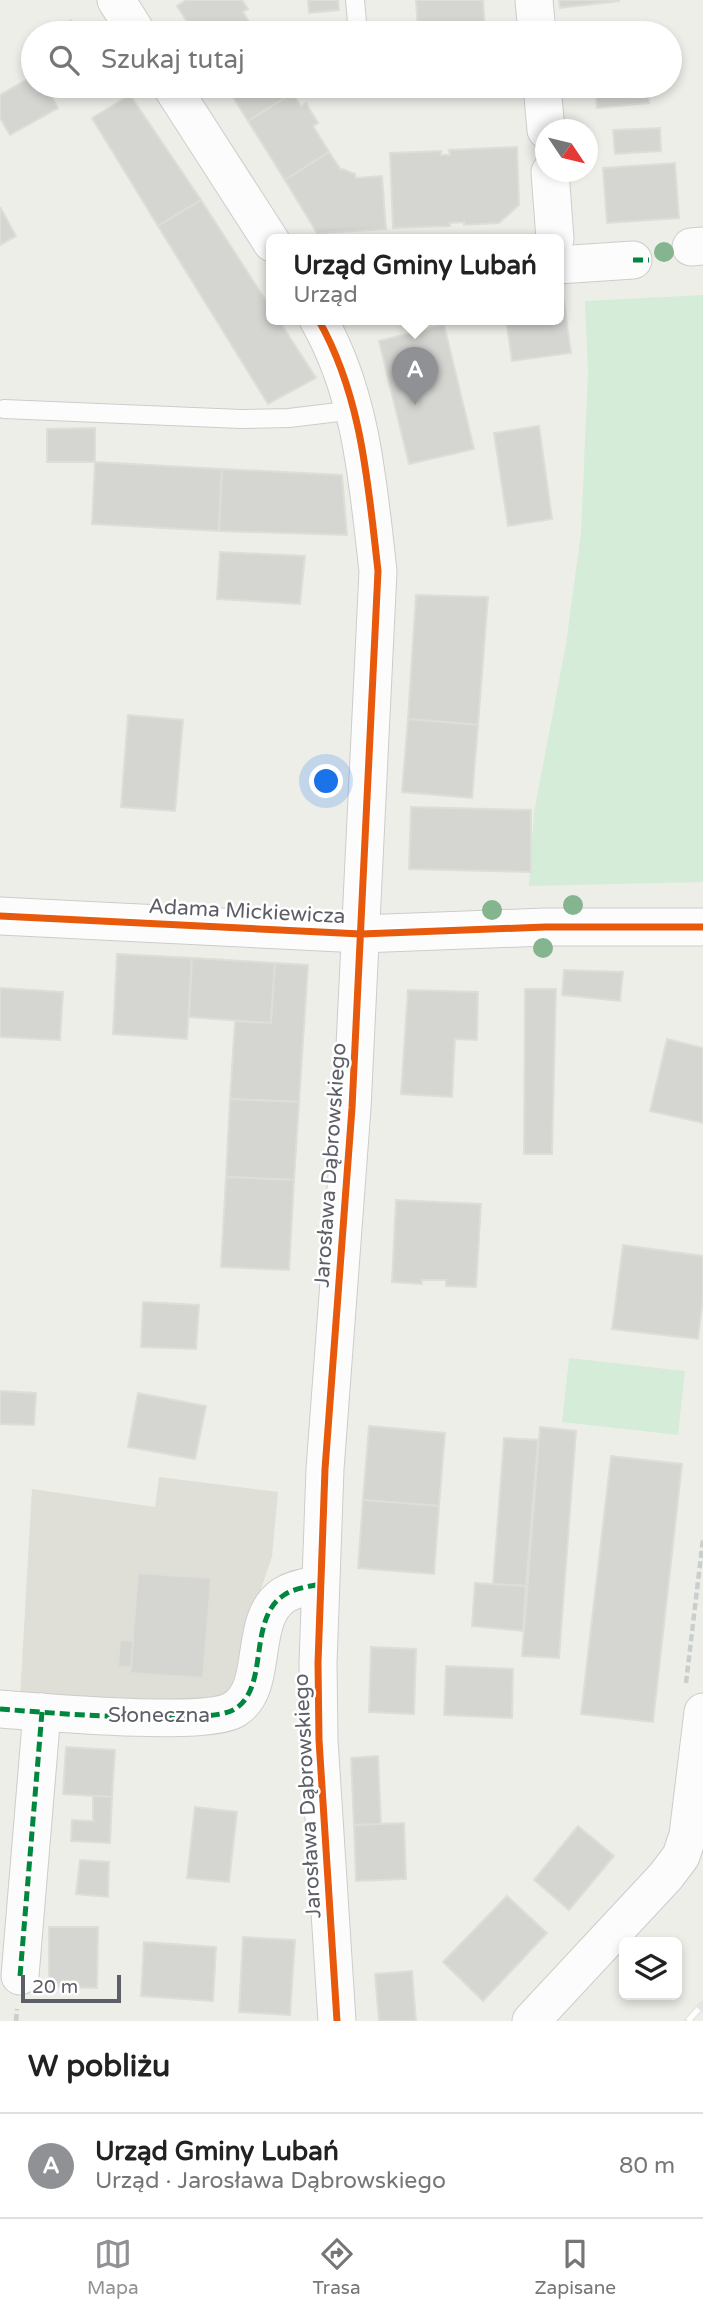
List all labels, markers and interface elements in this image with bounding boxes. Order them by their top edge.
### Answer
search box [21,21,682,98]
icon: search [45,41,83,79]
text: Szukaj tutaj [101,44,245,75]
north arrow [535,119,598,182]
popup [266,234,564,325]
text: Urząd Gminy Lubań [293,250,537,281]
text: Urząd [293,281,358,309]
pin: A [392,347,438,405]
your location [309,764,343,798]
street label: Adama Mickiewicza [148,894,346,929]
street label: Jarosława Dąbrowskiego [309,1042,352,1288]
street label: Jarosława Dąbrowskiego [289,1673,326,1919]
street label: Słoneczna [108,1703,210,1728]
map controls [619,1937,682,2000]
button: layers [619,1937,682,2000]
scale bar [21,1972,121,2004]
text: 20 m [32,1976,78,1998]
text: W pobliżu [28,2048,170,2085]
text: Urząd Gminy Lubań [95,2136,339,2167]
text: A [42,2152,60,2180]
text: 80 m [619,2152,675,2180]
text: Urząd · Jarosława Dąbrowskiego [95,2167,446,2195]
tab: Mapa [87,2235,139,2299]
tab: Trasa [312,2235,361,2299]
tab: Zapisane [534,2235,616,2299]

